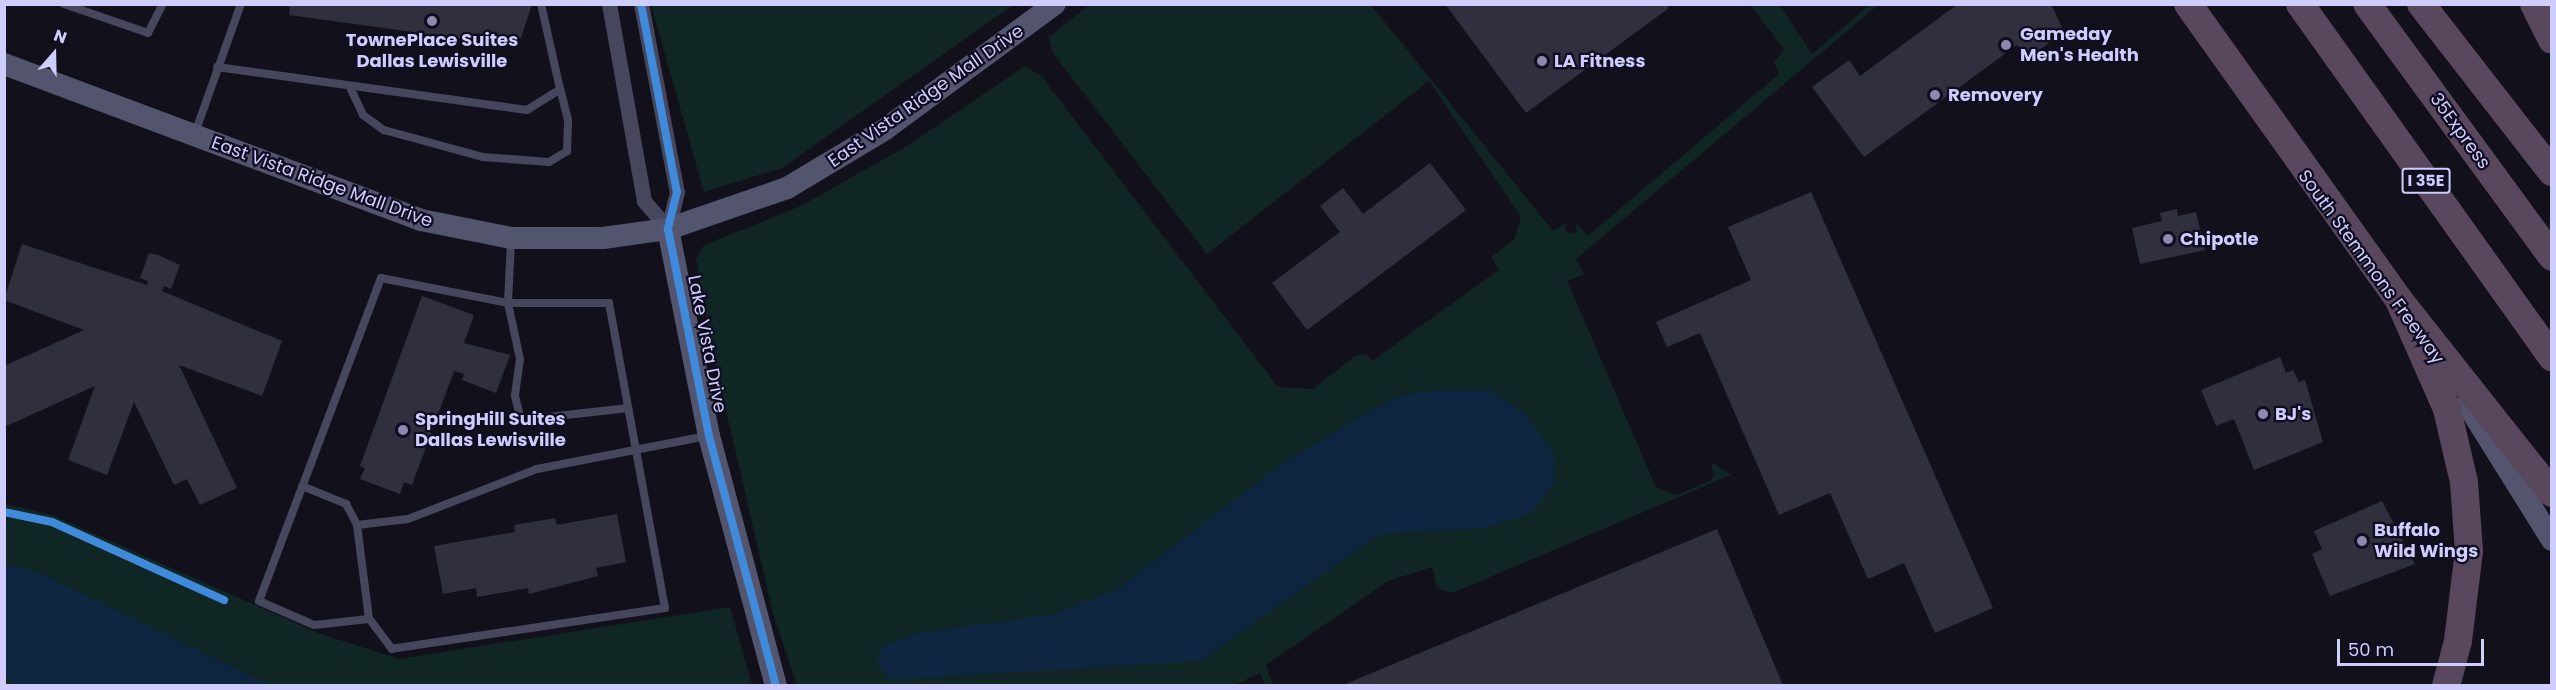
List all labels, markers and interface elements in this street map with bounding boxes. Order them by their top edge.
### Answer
marker: TownePlace Suites Dallas Lewisville [425,14,439,28]
street label: East Vista Ridge Mall Drive [824,20,1028,172]
north arrow [24,24,84,84]
text: N [51,24,70,49]
place label: Gameday Men's Health [2020,24,2139,66]
place label: TownePlace Suites Dallas Lewisville [346,30,518,72]
marker: Gameday Men's Health [1997,36,2015,54]
place label: LA Fitness [1554,50,1645,72]
marker: LA Fitness [1535,54,1549,68]
place label: Removery [1948,84,2043,106]
marker: Removery [1926,86,1944,104]
street label: 35Express [2425,89,2495,173]
street label: East Vista Ridge Mall Drive [208,132,436,232]
street label: South Stemmons Freeway [2293,166,2449,368]
road number: I 35E [2400,168,2452,194]
place label: Chipotle [2180,228,2259,250]
marker: Chipotle [2161,232,2175,246]
street label: Lake Vista Drive [683,273,731,415]
place label: BJ's [2275,403,2311,425]
marker: BJ's [2256,407,2270,421]
place label: SpringHill Suites Dallas Lewisville [415,409,566,452]
marker: SpringHill Suites Dallas Lewisville [396,423,410,437]
place label: Buffalo Wild Wings [2374,520,2478,562]
marker: Buffalo Wild Wings [2355,534,2369,548]
scale bar [2340,627,2487,665]
text: 50 m [2348,637,2394,662]

